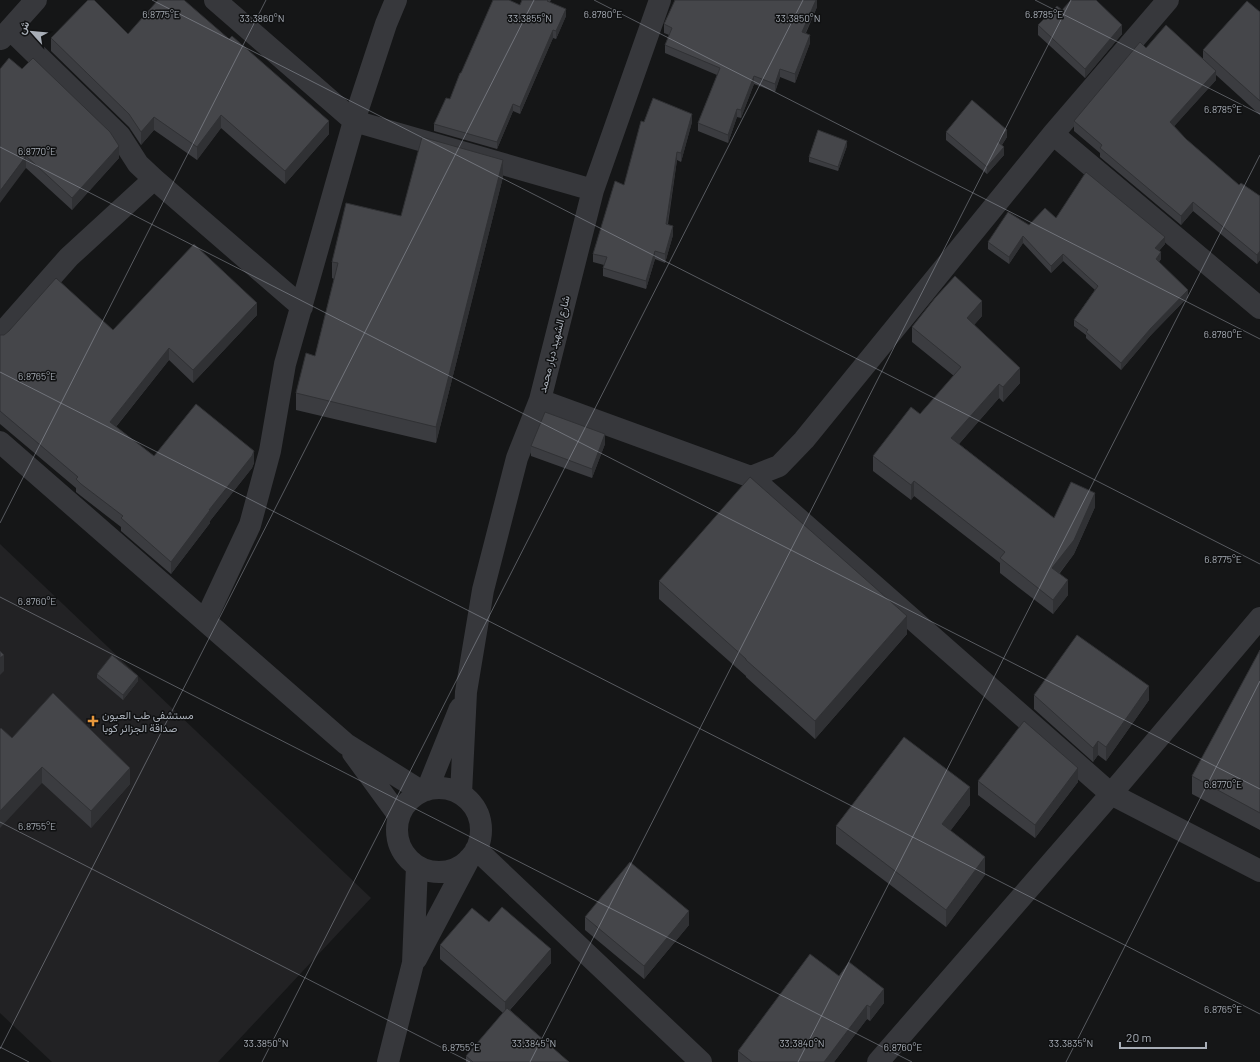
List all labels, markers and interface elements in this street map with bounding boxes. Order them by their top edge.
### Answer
text: 6.8775°E [142,8,180,20]
text: 6.8780°E [584,8,622,20]
text: 6.8785°E [1025,8,1063,20]
north arrow [12,12,52,52]
text: 33.3860°N [240,12,284,24]
text: 33.3855°N [508,12,552,24]
text: 33.3850°N [776,12,820,24]
text: ش [14,18,32,37]
text: 6.8785°E [1204,103,1242,115]
text: 6.8770°E [18,145,56,157]
street label: شارع الشهيد دبار محمد [535,294,574,394]
text: 6.8780°E [1204,328,1242,340]
text: 6.8765°E [18,370,56,382]
text: 6.8775°E [1204,553,1242,565]
text: 6.8760°E [18,595,56,607]
place label: مستشفى طب العيون صداقة الجزائر كوبا [102,708,194,735]
marker: مستشفى طب العيون صداقة الجزائر كوبا [87,715,99,727]
text: 6.8770°E [1204,778,1242,790]
text: 6.8755°E [18,820,56,832]
text: 6.8765°E [1204,1003,1242,1015]
scale bar [1120,1024,1206,1050]
text: 20 m [1126,1030,1152,1044]
text: 33.3850°N [244,1037,288,1049]
text: 33.3845°N [512,1037,556,1049]
text: 33.3840°N [779,1037,825,1049]
text: 33.3835°N [1049,1037,1093,1049]
text: 6.8755°E [442,1041,480,1053]
text: 6.8760°E [884,1041,922,1053]

